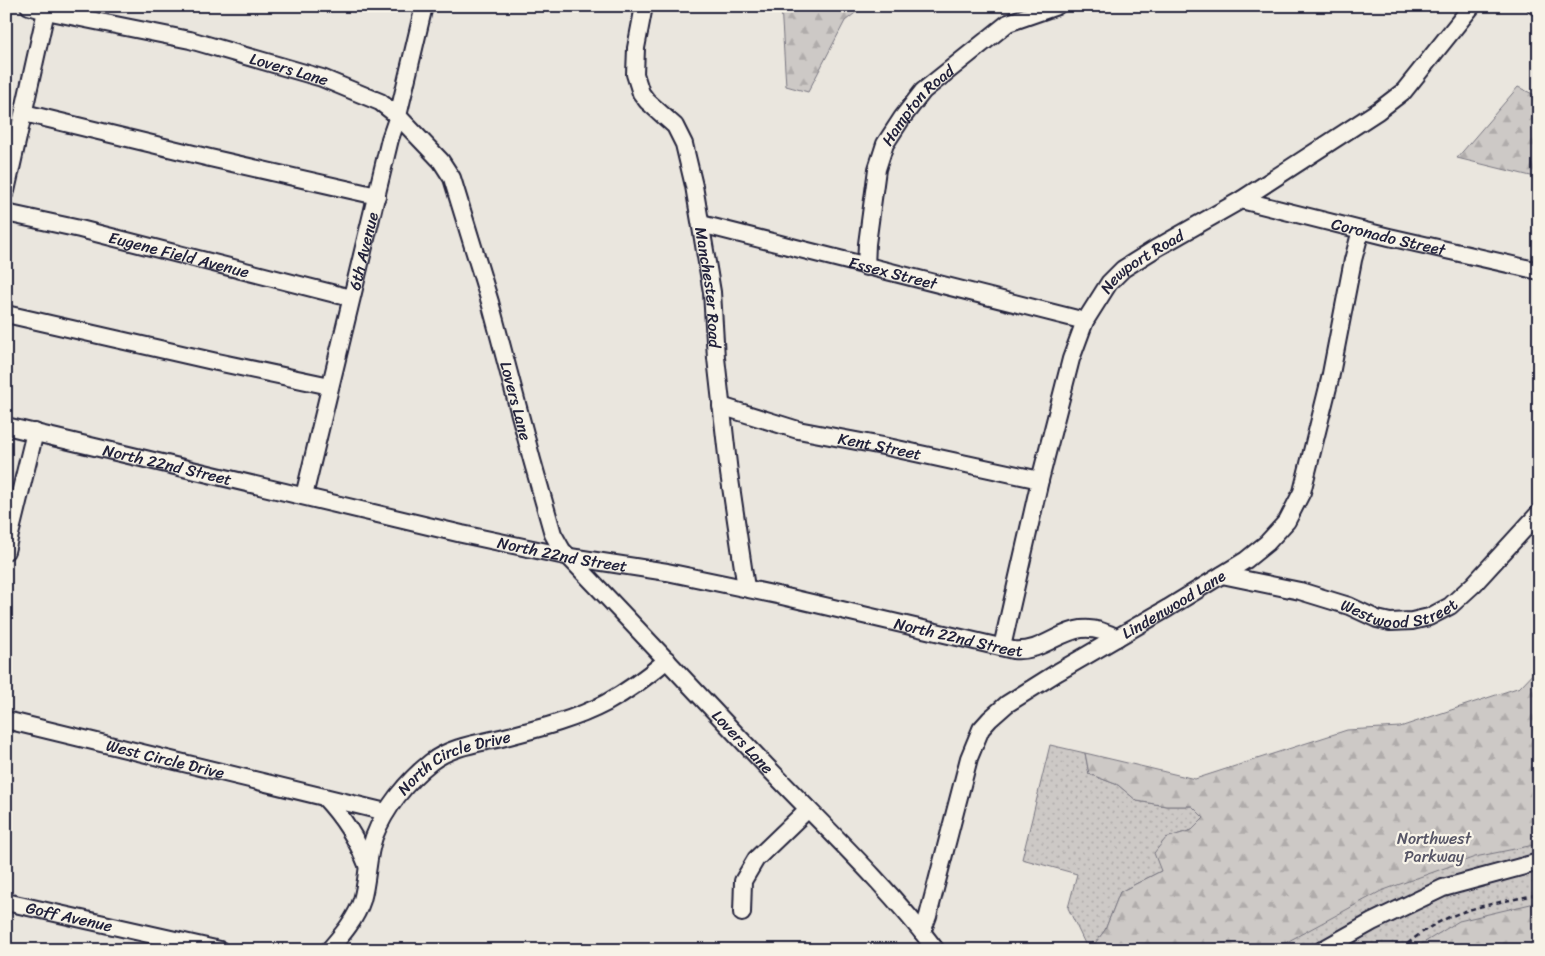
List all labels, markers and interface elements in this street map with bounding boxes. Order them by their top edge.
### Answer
street label: Lovers Lane [246,43,334,94]
street label: Hampton Road [873,56,962,152]
street label: 6th Avenue [340,209,387,293]
street label: Coronado Street [1329,209,1449,264]
street label: Newport Road [1091,220,1191,299]
street label: Eugene Field Avenue [106,222,253,286]
street label: Manchester Road [687,225,730,350]
street label: Essex Street [846,247,941,298]
street label: Lovers Lane [492,358,541,444]
street label: Kent Street [836,423,924,468]
street label: North 22nd Street [100,435,235,494]
street label: North 22nd Street [495,527,629,580]
street label: Lindenwood Lane [1116,561,1232,647]
street label: Westwood Street [1336,587,1458,611]
text: Westwood Street [1337,590,1465,637]
street label: North 22nd Street [891,608,1023,665]
street label: Lovers Lane [705,702,781,781]
street label: North Circle Drive [389,722,513,802]
street label: West Circle Drive [103,730,228,787]
park label: Northwest Parkway [1397,824,1472,871]
street label: Goff Avenue [23,892,116,940]

